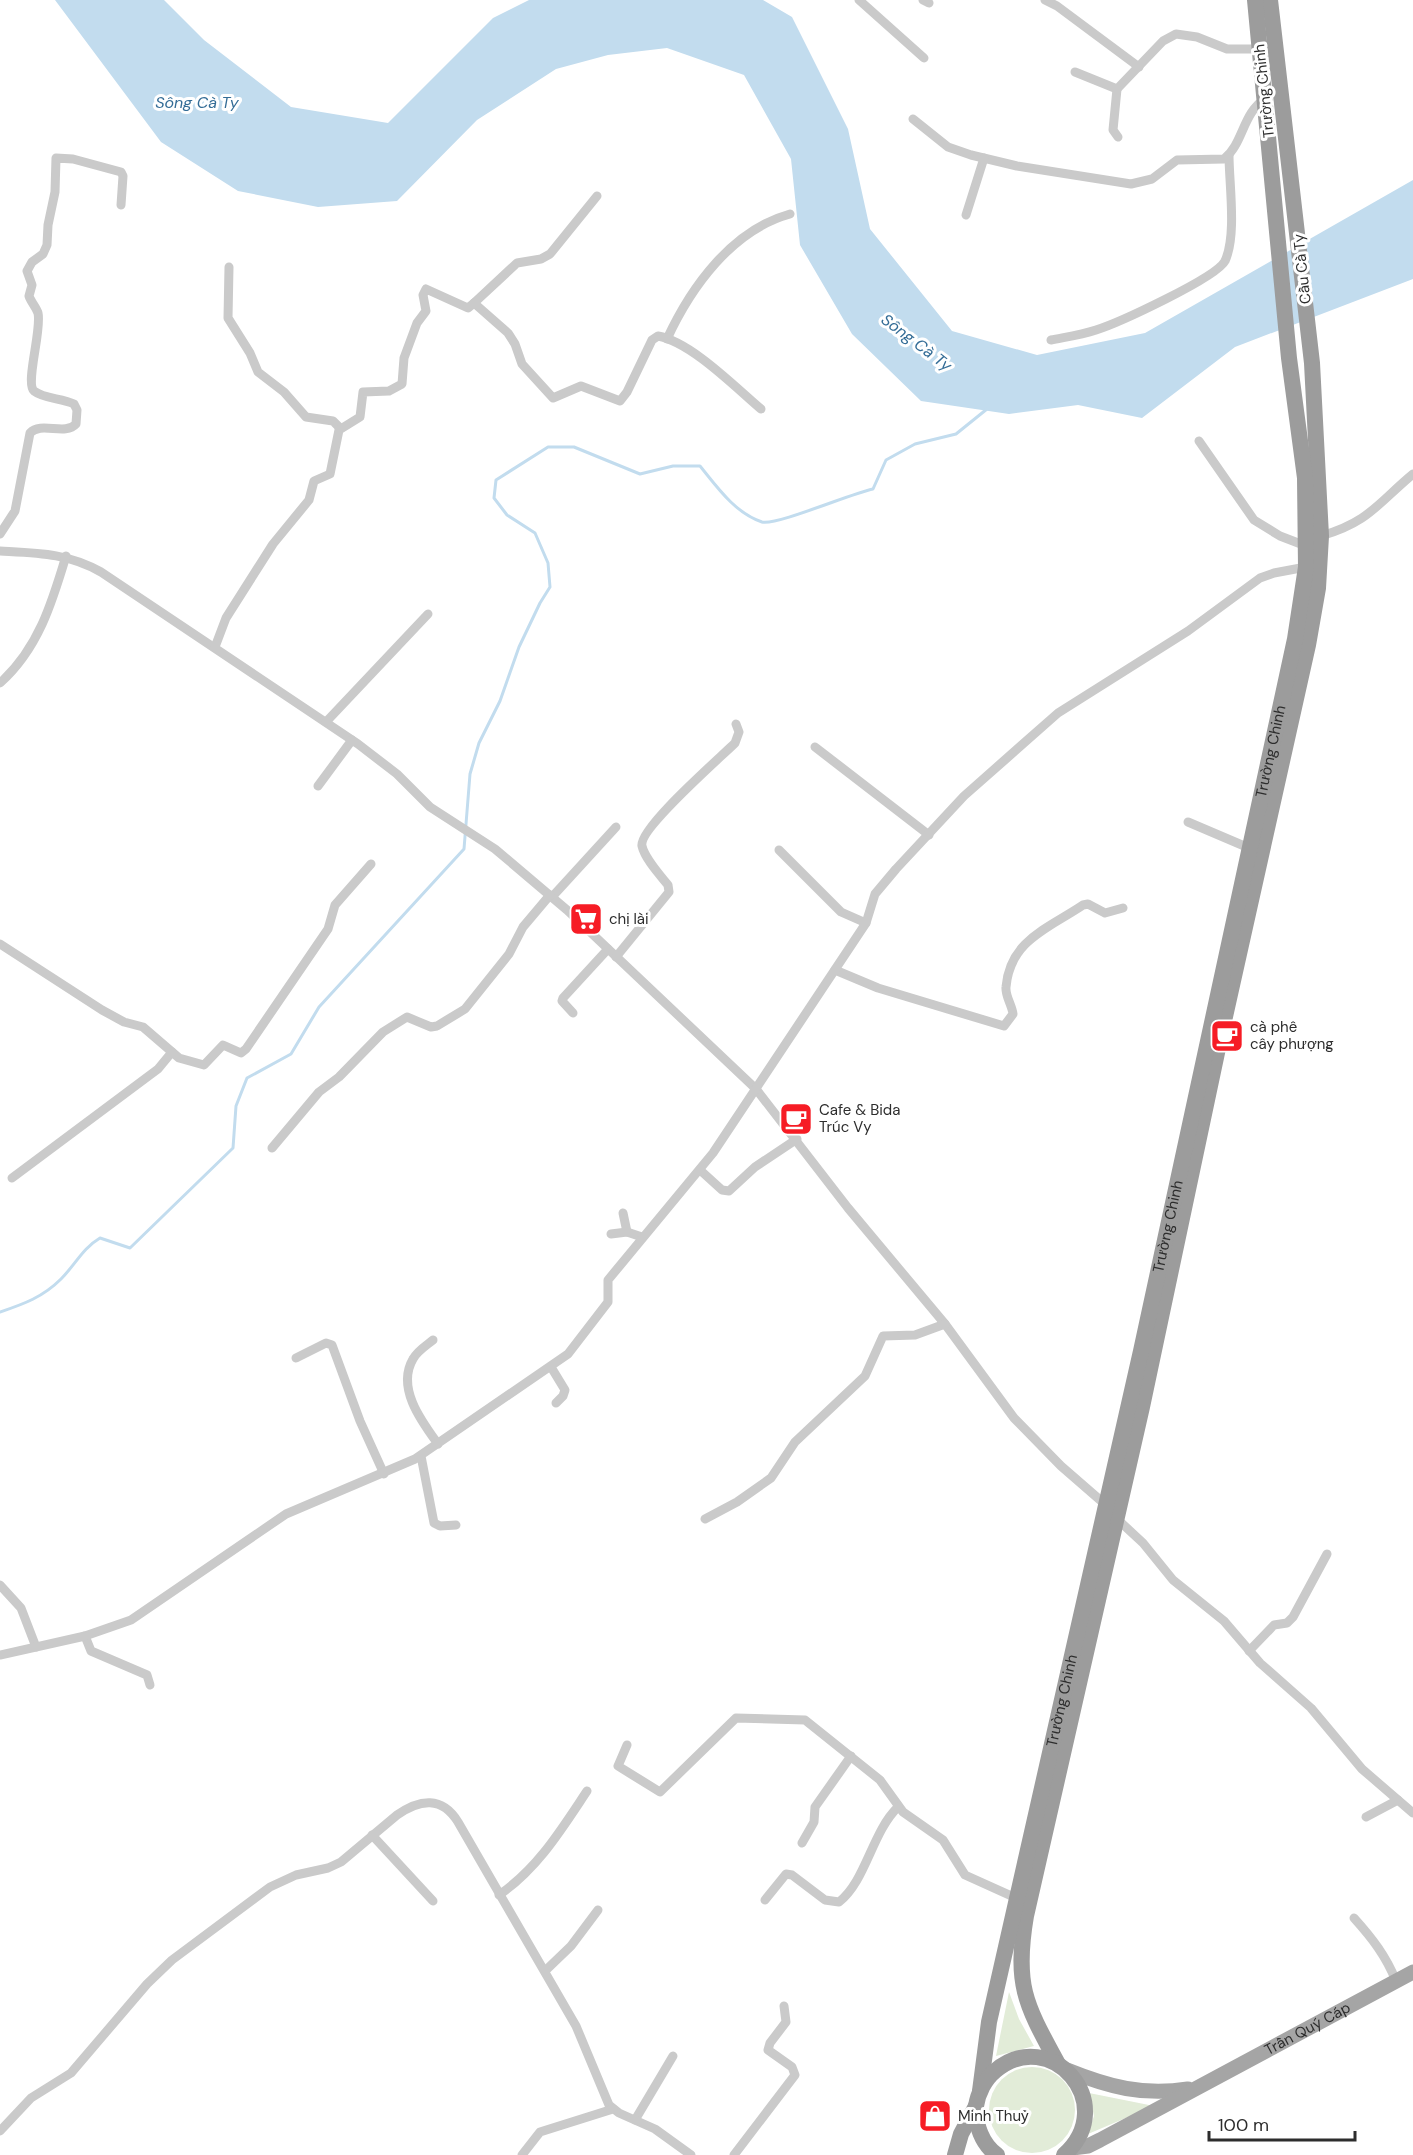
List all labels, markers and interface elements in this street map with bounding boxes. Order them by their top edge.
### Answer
street label: Trường Chinh [1249,43,1279,139]
water label: Sông Cà Ty [155,92,240,113]
street label: Cầu Cà Ty [1288,232,1316,305]
water label: Sông Cà Ty [877,309,957,377]
street label: Trường Chinh [1251,703,1290,800]
supermarket icon: chị lài [568,901,604,937]
place label: chị lài [609,909,649,929]
place label: cà phê cây phượng [1250,1017,1334,1054]
cafe icon: cà phê cây phượng [1209,1018,1245,1054]
place label: Cafe & Bida Trúc Vy [819,1100,900,1137]
cafe icon: Cafe & Bida Trúc Vy [778,1101,814,1137]
street label: Trường Chinh [1148,1178,1188,1275]
street label: Trường Chinh [1042,1653,1082,1749]
street label: Trần Quý Cáp [1261,1997,1354,2060]
shop icon: Minh Thuỷ [917,2098,953,2134]
scale bar [1209,2104,1354,2142]
place label: Minh Thuỷ [958,2106,1029,2126]
text: 100 m [1218,2113,1269,2137]

